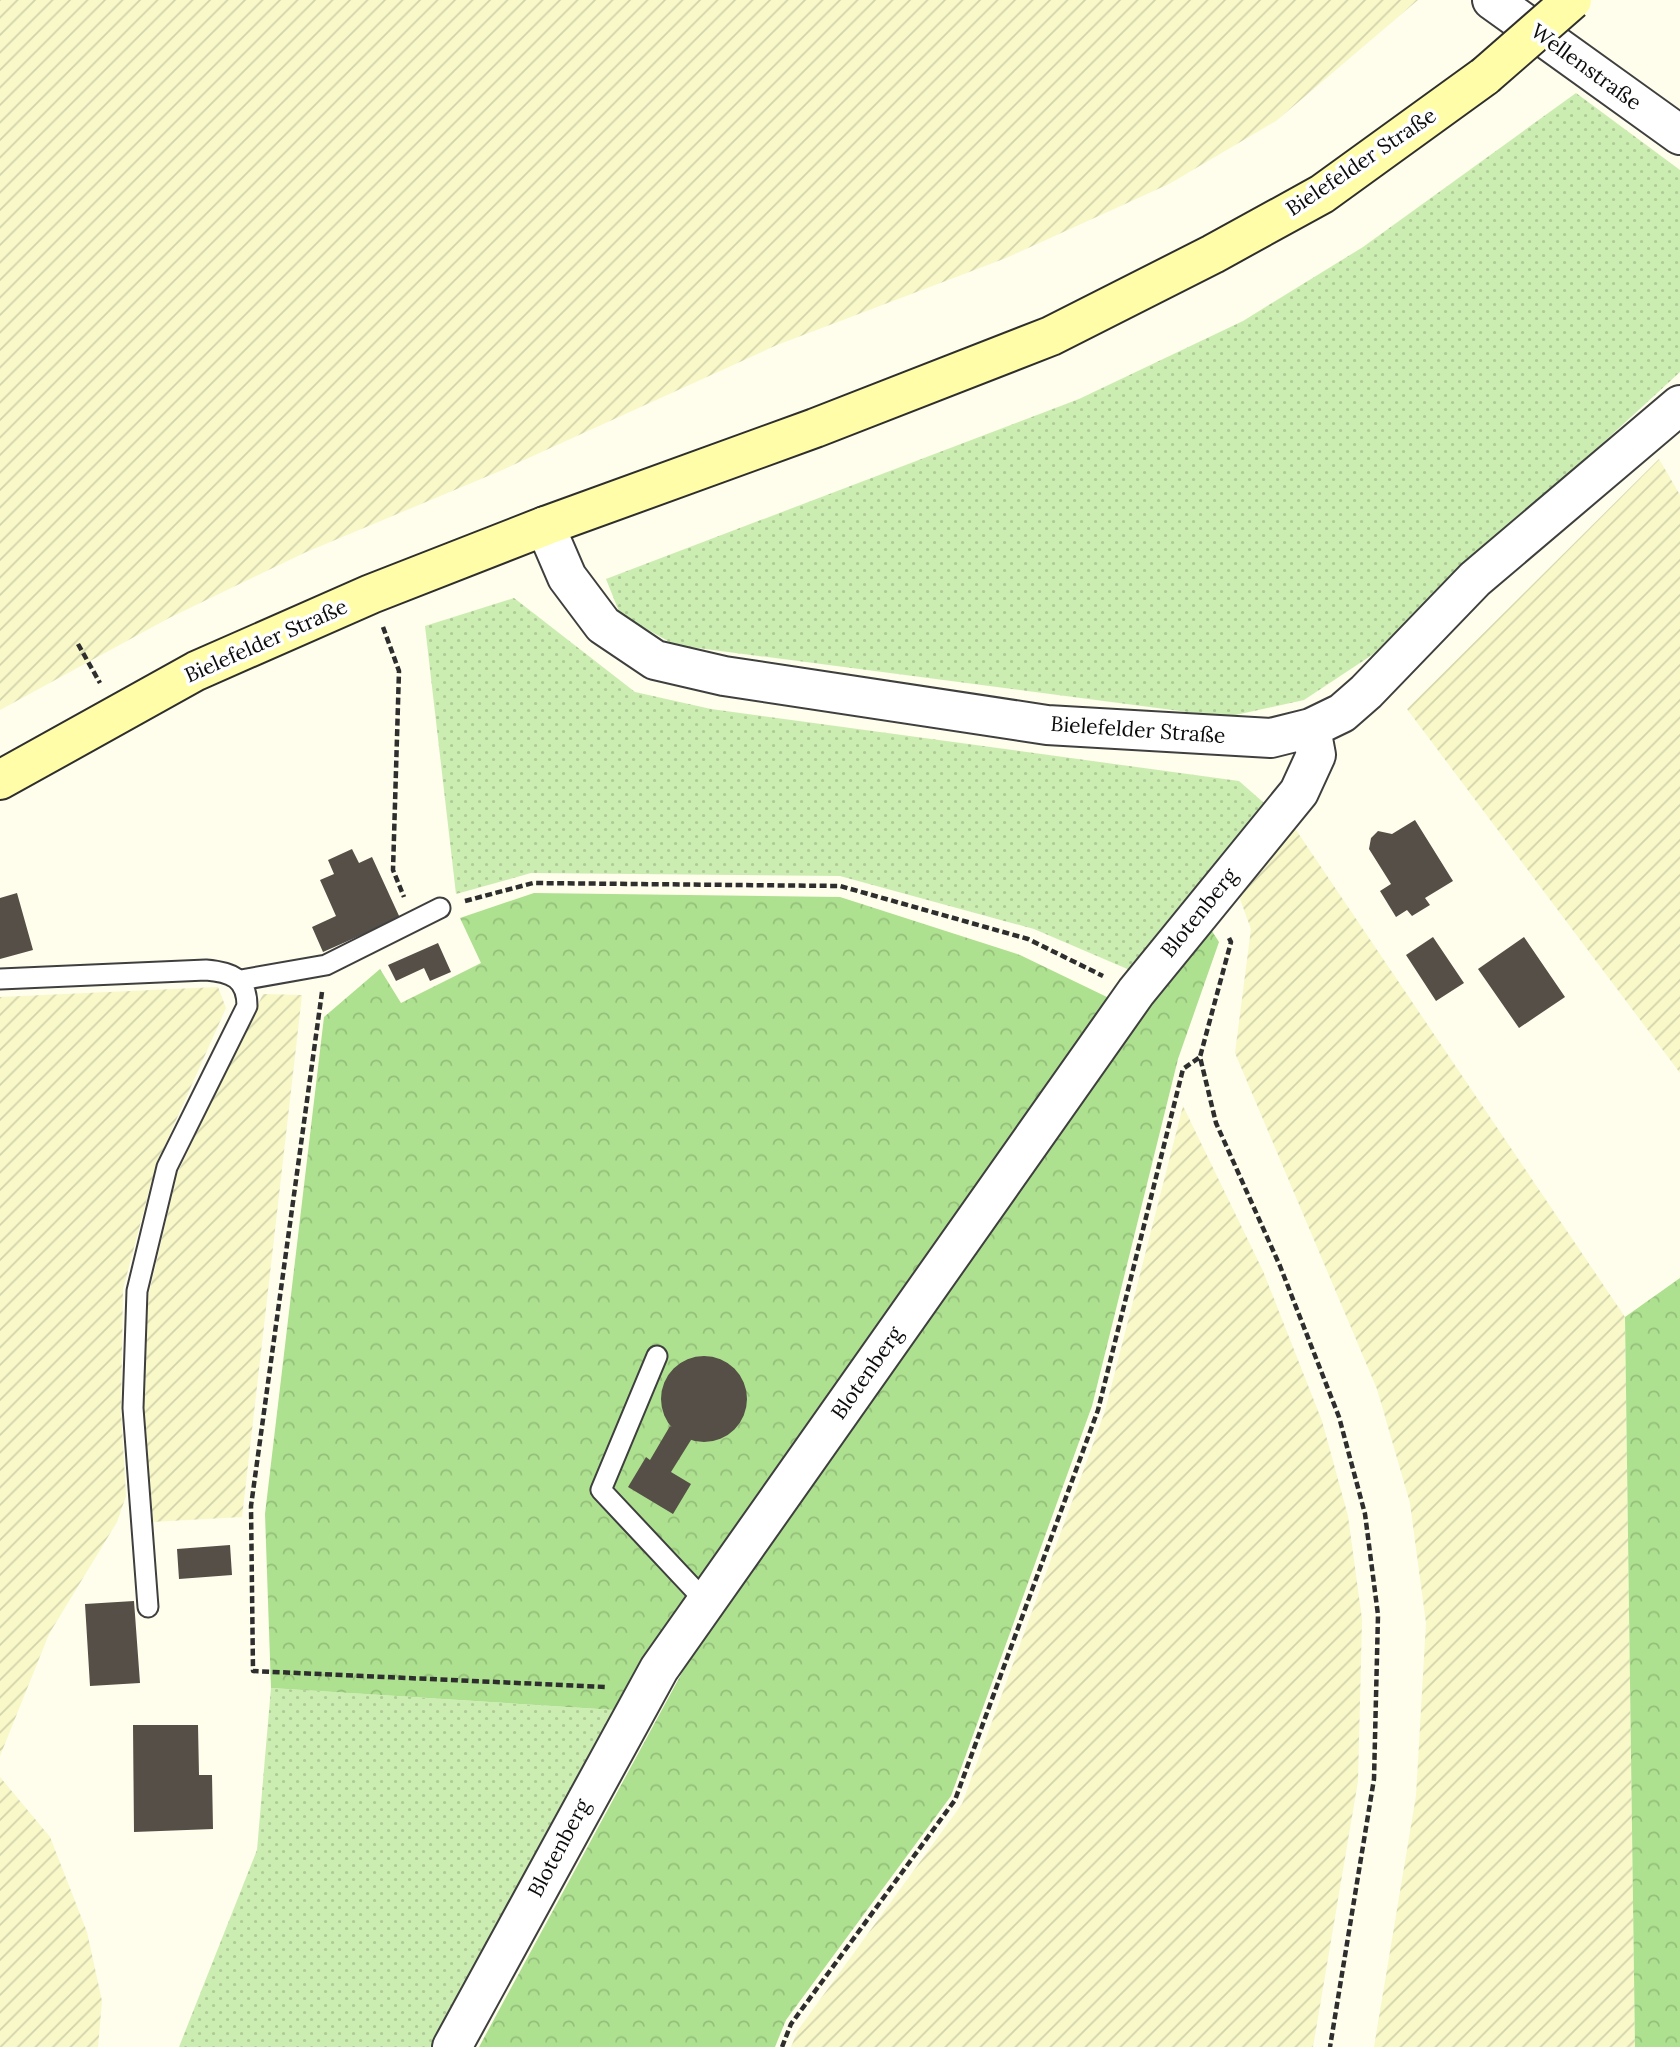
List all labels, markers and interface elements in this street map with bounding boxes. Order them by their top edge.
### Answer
street label: Wellenstraße [1526,17,1647,116]
street label: Bielefelder Straße [1280,101,1441,222]
street label: Bielefelder Straße [180,593,351,689]
street label: Bielefelder Straße [1050,710,1226,749]
street label: Blotenberg [1154,862,1243,963]
street label: Blotenberg [825,1321,909,1424]
street label: Blotenberg [521,1794,596,1901]

